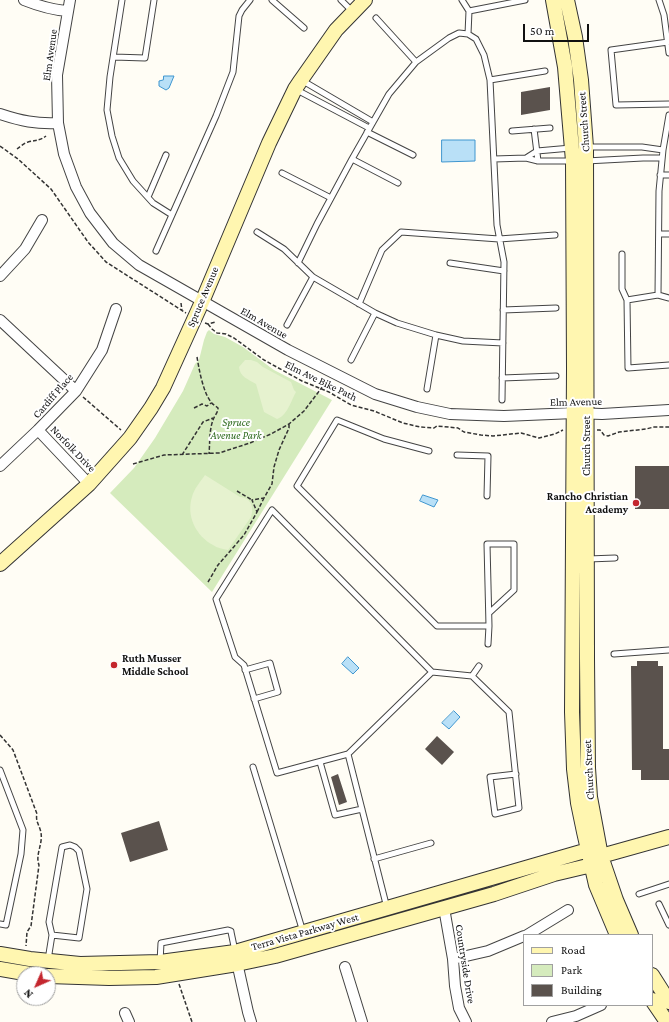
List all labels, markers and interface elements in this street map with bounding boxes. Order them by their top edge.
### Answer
scale bar [525,16,591,42]
text: 50 m [530,24,554,38]
street label: Elm Avenue [40,28,60,82]
street label: Church Street [575,92,593,152]
street label: Spruce Avenue [184,265,222,329]
street label: Elm Avenue [238,304,290,342]
street label: Elm Ave Bike Path [283,358,359,404]
street label: Cardiff Place [30,371,76,421]
street label: Elm Avenue [550,395,602,409]
park label: Spruce Avenue Park [210,416,262,442]
street label: Church Street [580,416,594,476]
street label: Norfolk Drive [48,423,98,475]
place label: Rancho Christian Academy [547,490,628,516]
marker: Rancho Christian Academy [631,498,641,508]
place label: Ruth Musser Middle School [122,652,189,678]
marker: Ruth Musser Middle School [109,660,119,670]
street label: Church Street [581,740,597,800]
street label: Terra Vista Parkway West [250,910,360,954]
street label: Countryside Drive [452,923,478,1005]
legend [523,934,653,1006]
text: Road [561,943,585,957]
text: Park [561,963,582,977]
north arrow [16,966,56,1006]
text: Building [561,983,602,997]
text: N [21,987,35,1001]

